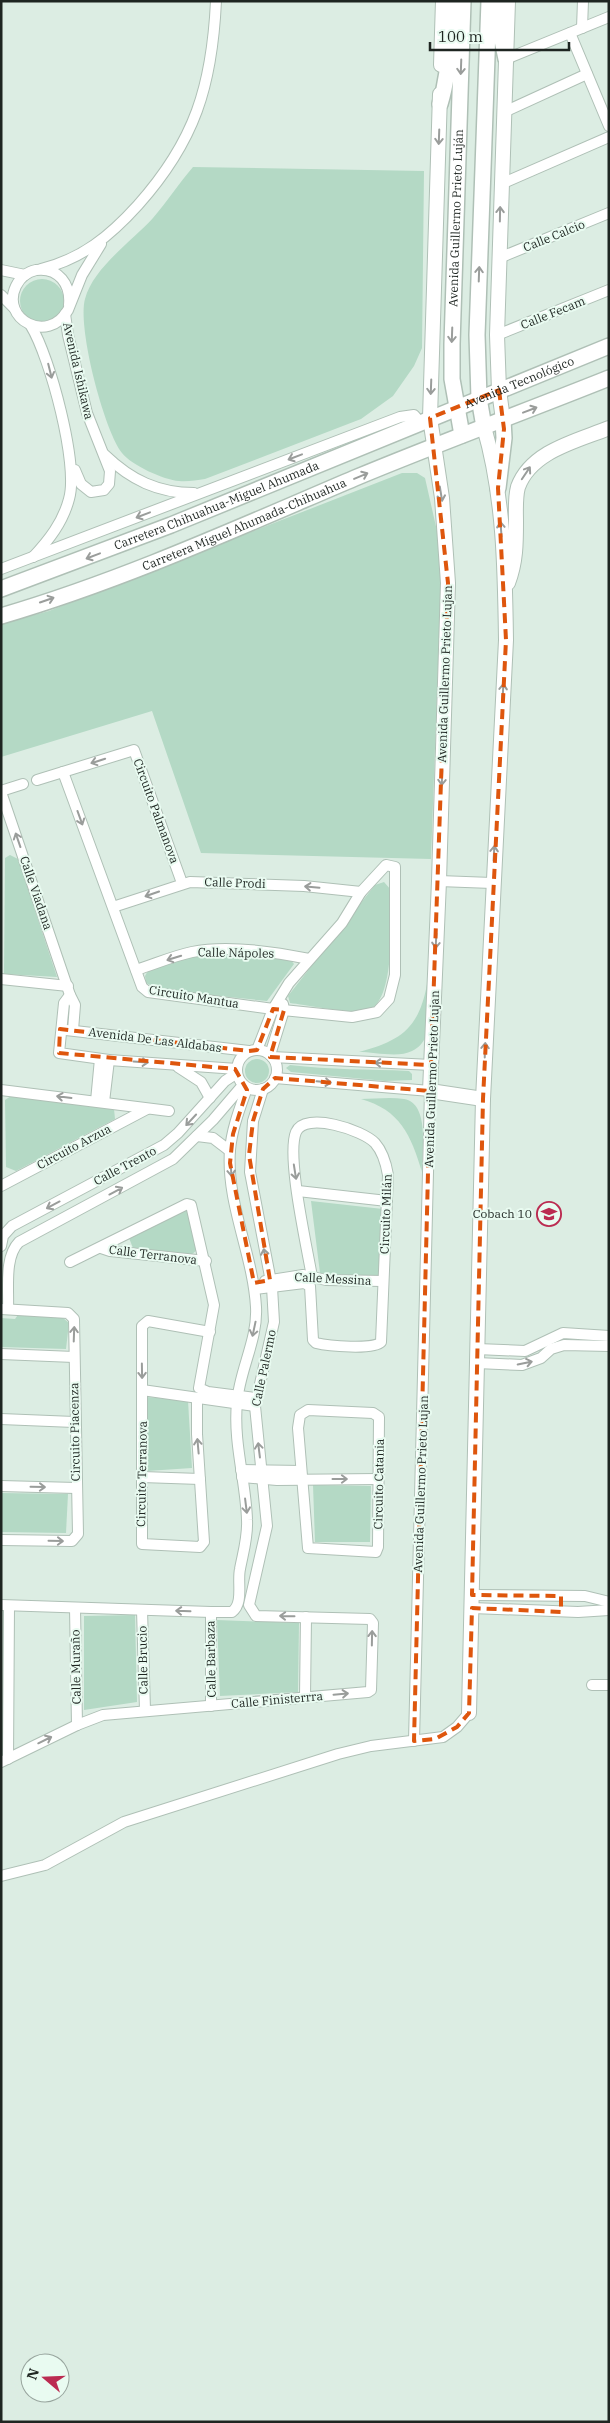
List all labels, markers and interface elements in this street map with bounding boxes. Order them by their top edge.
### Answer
scale bar [430,20,569,52]
text: 100 m [438,27,483,46]
one-way arrow [456,59,466,75]
one-way arrow [434,129,444,145]
street label: Avenida Guillermo Prieto Luján [445,129,466,307]
one-way arrow [496,206,505,222]
street label: Calle Calcio [521,216,587,255]
one-way arrow [474,266,484,282]
street label: Calle Fecam [518,293,588,332]
street label: Avenida Ishikawa [60,321,97,421]
one-way arrow [447,326,457,343]
street label: Avenida Tecnológico [462,353,576,411]
one-way arrow [46,362,55,378]
one-way arrow [426,379,435,395]
one-way arrow [522,405,537,414]
one-way arrow [288,452,303,462]
street label: Carretera Chihuahua-Miguel Ahumada [112,457,321,553]
one-way arrow [522,467,532,481]
one-way arrow [353,470,368,480]
street label: Carretera Miguel Ahumada-Chihuahua [140,474,349,574]
one-way arrow [436,485,446,501]
one-way arrow [136,511,151,520]
one-way arrow [497,521,506,537]
one-way arrow [86,552,101,561]
street label: Avenida Guillermo Prieto Lujan [434,585,455,763]
one-way arrow [39,595,55,604]
one-way arrow [499,683,508,699]
one-way arrow [90,756,106,766]
street label: Circuito Palmanova [130,756,183,866]
one-way arrow [438,770,447,786]
one-way arrow [76,810,85,825]
one-way arrow [13,833,22,849]
one-way arrow [489,845,498,861]
street label: Calle Viadana [17,854,56,932]
street label: Calle Prodi [204,874,266,891]
one-way arrow [305,882,321,891]
one-way arrow [145,890,160,899]
one-way arrow [432,932,441,948]
street label: Calle Nápoles [198,944,275,961]
one-way arrow [166,953,182,963]
street label: Circuito Mantua [148,982,241,1011]
street label: Avenida Guillermo Prieto Lujan [421,990,442,1168]
street label: Avenida De Las Aldabas [88,1024,223,1055]
one-way arrow [481,1043,490,1059]
one-way arrow [132,1058,148,1067]
one-way arrow [375,1059,391,1068]
one-way arrow [316,1077,332,1086]
one-way arrow [56,1092,72,1102]
one-way arrow [185,1113,197,1126]
street label: Circuito Arzua [34,1121,114,1172]
street label: Calle Trento [91,1143,159,1188]
one-way arrow [226,1161,235,1177]
one-way arrow [290,1163,300,1179]
street label: Circuito Milán [377,1173,394,1254]
one-way arrow [108,1186,123,1196]
one-way arrow [46,1201,61,1210]
school or university icon: Cobach 10 [536,1201,562,1227]
place label: Cobach 10 [473,1206,532,1221]
street label: Calle Terranova [108,1242,198,1267]
one-way arrow [260,1248,270,1264]
street label: Calle Messina [294,1269,372,1288]
one-way arrow [248,1320,258,1336]
one-way arrow [69,1327,79,1343]
street label: Calle Palermo [248,1328,279,1408]
one-way arrow [517,1358,533,1367]
one-way arrow [137,1363,147,1379]
street label: Circuito Piacenza [66,1382,83,1481]
street label: Avenida Guillermo Prieto Lujan [410,1395,431,1573]
street label: Circuito Terranova [133,1420,150,1527]
one-way arrow [193,1438,202,1454]
street label: Circuito Catania [370,1438,387,1530]
one-way arrow [254,1442,264,1458]
one-way arrow [332,1474,348,1484]
one-way arrow [30,1482,46,1492]
one-way arrow [241,1498,251,1514]
one-way arrow [47,1536,63,1546]
one-way arrow [176,1607,192,1616]
one-way arrow [279,1611,296,1621]
street label: Calle Barbaza [202,1620,219,1698]
street label: Calle Brucio [134,1625,151,1694]
street label: Calle Muraño [67,1629,84,1705]
one-way arrow [368,1630,377,1646]
street label: Calle Finisterrra [230,1688,324,1711]
one-way arrow [333,1690,349,1699]
one-way arrow [37,1735,52,1745]
north arrow [20,2353,70,2403]
text: N [22,2366,43,2382]

